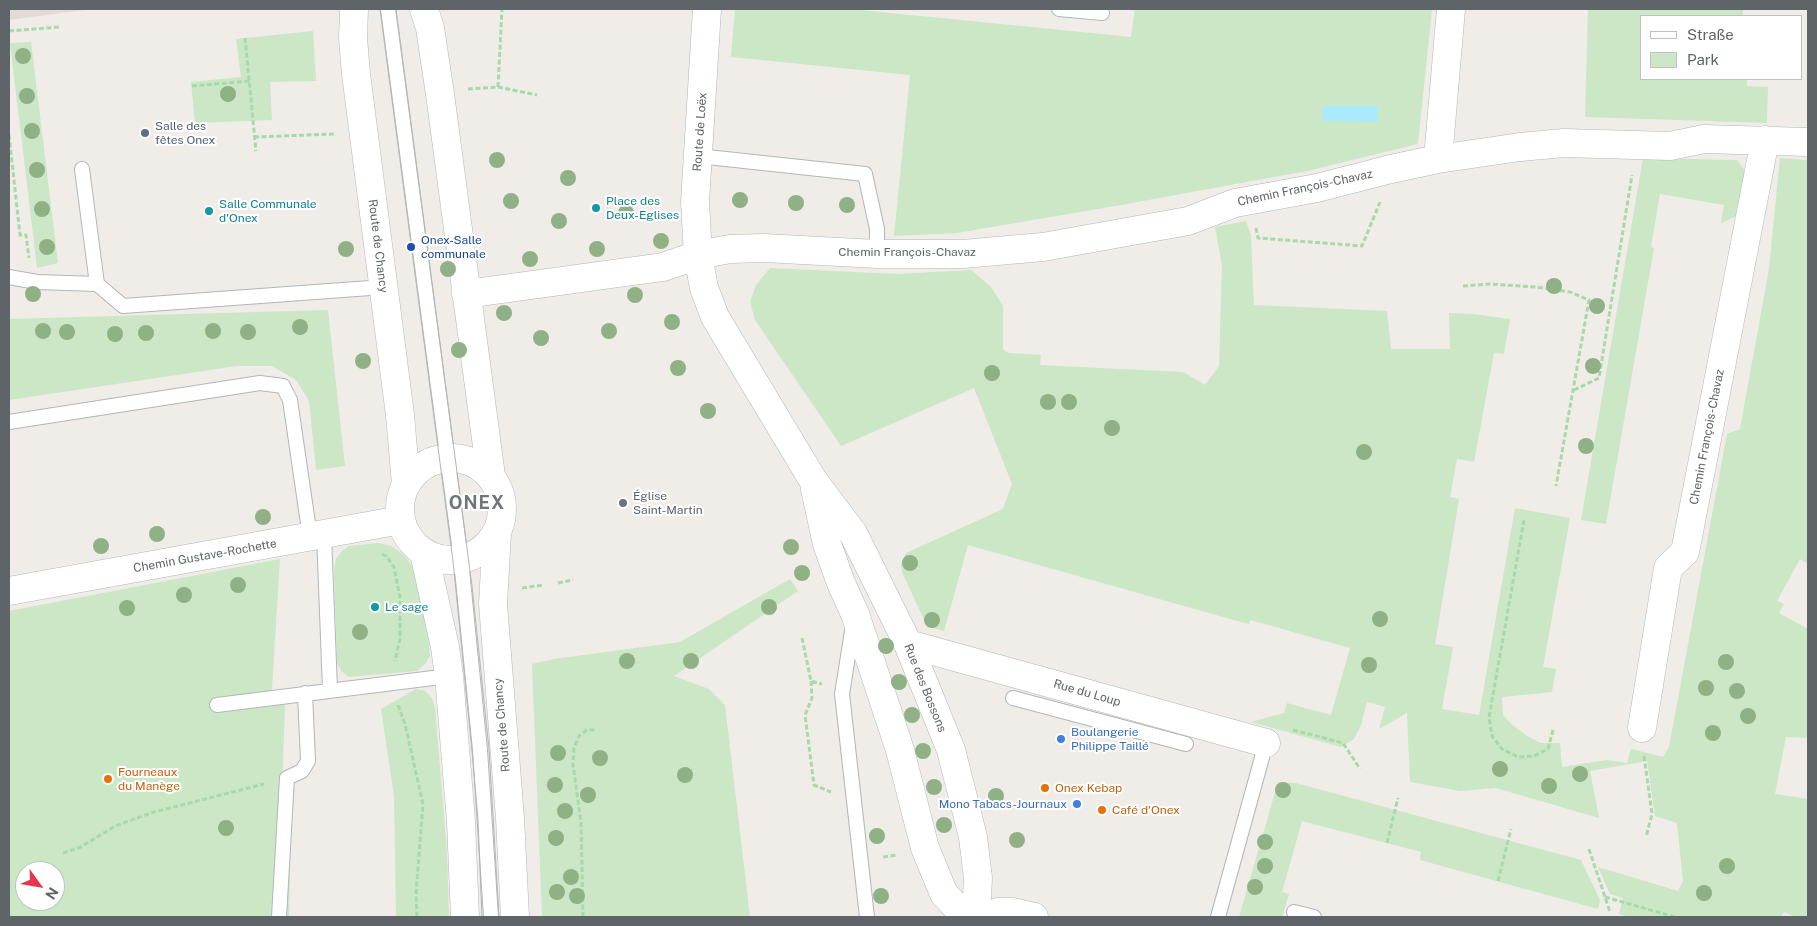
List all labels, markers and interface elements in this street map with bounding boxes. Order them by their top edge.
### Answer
legend [1640,15,1802,80]
text: Straße [1687,26,1734,43]
text: Park [1687,51,1719,68]
street label: Route de Loëx [690,92,710,172]
place label: Salle des fêtes Onex [155,119,215,147]
marker: Salle des fêtes Onex [139,127,151,139]
street label: Chemin François-Chavaz [1236,167,1374,209]
place label: Place des Deux-Eglises [606,194,679,222]
place label: Salle Communale d'Onex [219,197,317,225]
street label: Route de Chancy [365,198,391,294]
marker: Place des Deux-Eglises [590,202,602,214]
marker: Salle Communale d'Onex [203,205,215,217]
place label: Onex-Salle communale [421,233,486,261]
marker: Onex-Salle communale [405,241,417,253]
street label: Chemin François-Chavaz [838,245,976,259]
street label: Chemin François-Chavaz [1687,368,1727,506]
place label: Église Saint-Martin [633,489,703,517]
district label: ONEX [448,492,506,514]
marker: Église Saint-Martin [617,497,629,509]
street label: Chemin Gustave-Rochette [132,536,278,576]
place label: Le sage [385,600,428,614]
marker: Le sage [369,601,381,613]
street label: Rue des Bossons [901,642,949,734]
street label: Route de Chancy [491,677,513,773]
street label: Rue du Loup [1052,677,1122,709]
place label: Boulangerie Philippe Taillé [1071,725,1149,753]
marker: Boulangerie Philippe Taillé [1055,733,1067,745]
place label: Fourneaux du Manège [118,765,180,793]
marker: Fourneaux du Manège [102,773,114,785]
place label: Onex Kebap [1055,781,1122,795]
marker: Onex Kebap [1039,782,1051,794]
place label: Mono Tabacs-Journaux [939,797,1067,811]
marker: Mono Tabacs-Journaux [1071,798,1083,810]
place label: Café d'Onex [1112,803,1180,817]
marker: Café d'Onex [1096,804,1108,816]
north arrow [15,861,65,911]
text: N [42,885,62,902]

